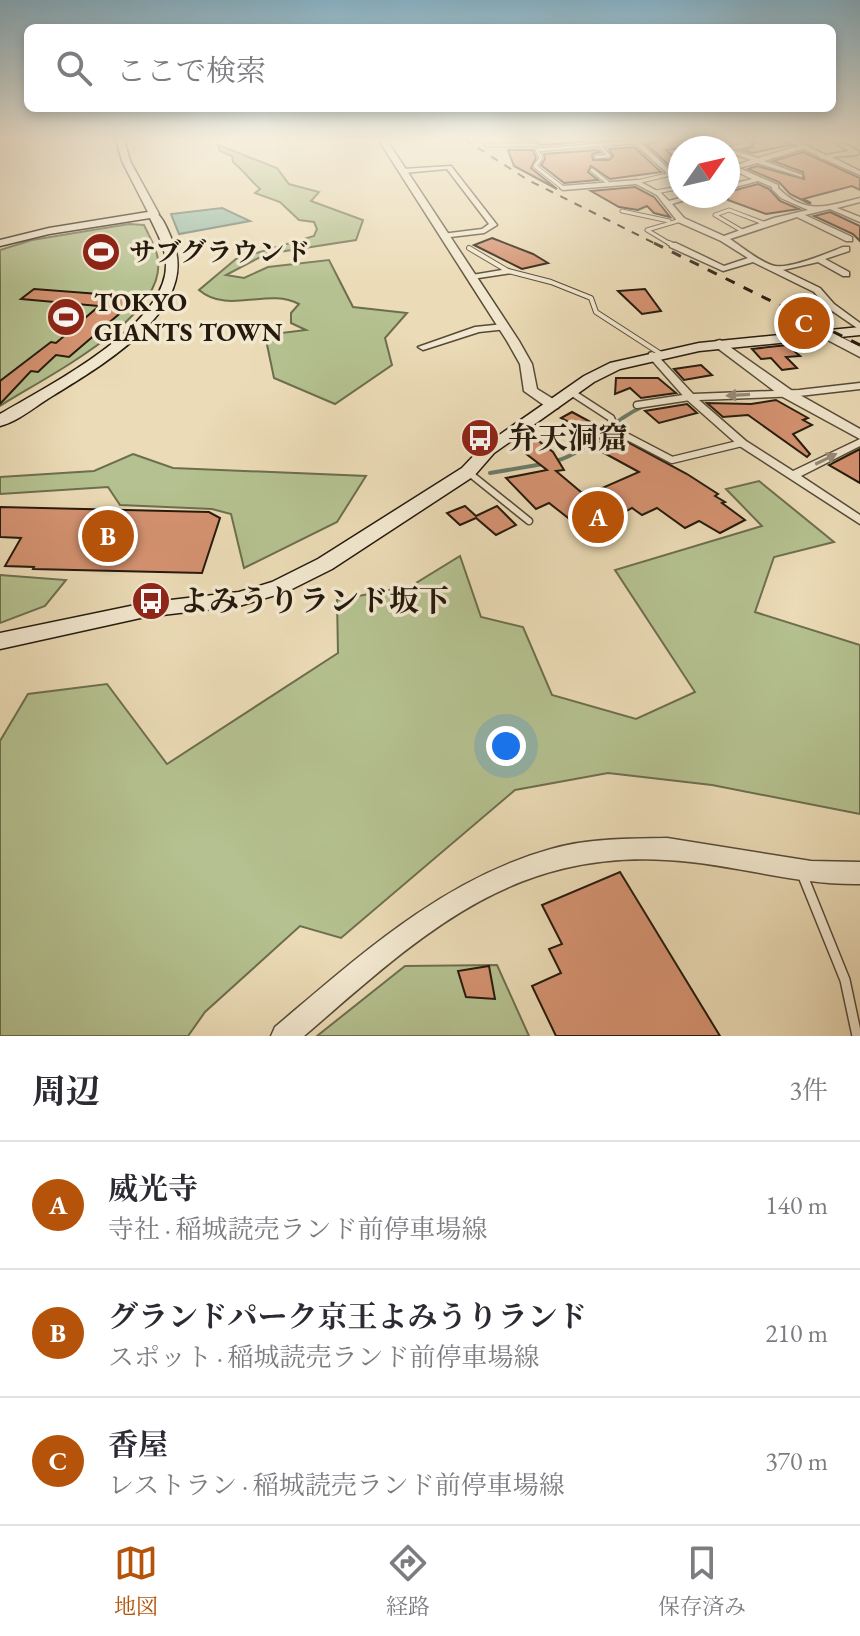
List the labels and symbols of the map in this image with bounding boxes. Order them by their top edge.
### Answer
north arrow [668,136,740,208]
sports icon: サブグラウンド [80,231,122,273]
place label: サブグラウンド [129,235,310,269]
place label: TOKYO GIANTS TOWN [94,285,282,349]
pin: C [778,293,830,353]
sports icon: TOKYO GIANTS TOWN [45,296,87,338]
one-way arrow [725,389,750,402]
bus stop icon: 弁天洞窟 [459,417,501,459]
place label: 弁天洞窟 [508,418,628,457]
one-way arrow [814,452,837,466]
pin: A [572,487,624,547]
pin: B [82,506,134,566]
bus stop icon: よみうりランド坂下 [130,580,172,622]
place label: よみうりランド坂下 [179,581,449,620]
your location [486,726,526,766]

